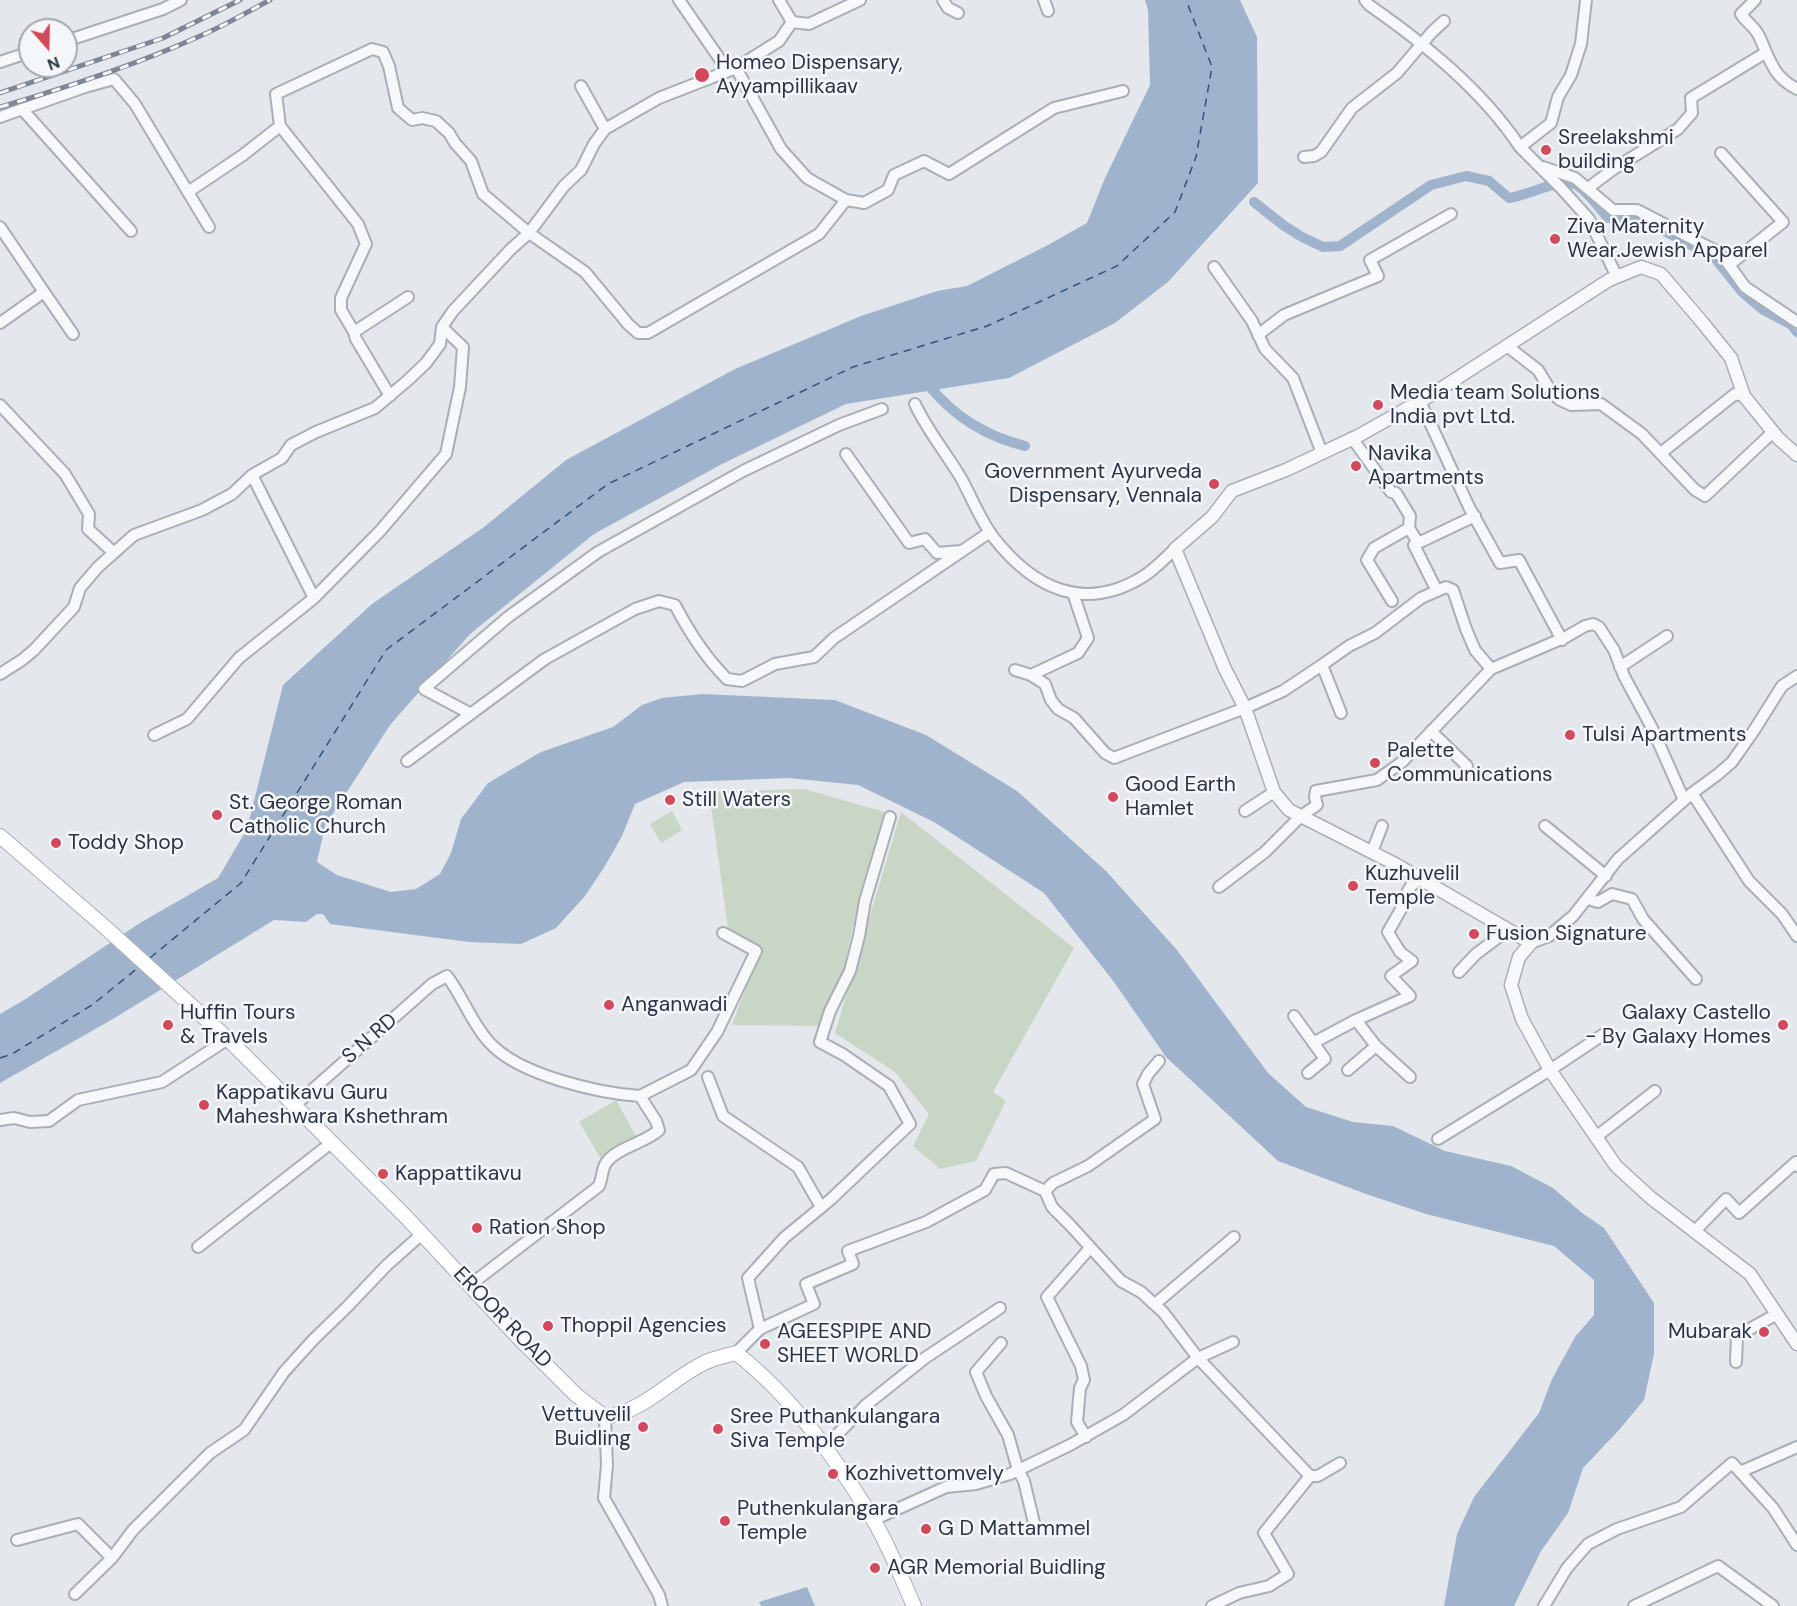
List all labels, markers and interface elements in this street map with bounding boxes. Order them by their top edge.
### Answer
north arrow [18,18,78,78]
place label: Homeo Dispensary, Ayyampillikaav [716,50,903,100]
text: N [45,52,63,75]
marker: Homeo Dispensary, Ayyampillikaav [693,66,711,84]
place label: Sreelakshmi building [1558,125,1674,175]
marker: Sreelakshmi building [1539,143,1553,157]
place label: Ziva Maternity Wear.Jewish Apparel [1567,214,1768,264]
marker: Ziva Maternity Wear.Jewish Apparel [1548,232,1562,246]
place label: Media team Solutions India pvt Ltd. [1390,380,1600,430]
marker: Media team Solutions India pvt Ltd. [1371,398,1385,412]
place label: Navika Apartments [1368,441,1484,491]
place label: Government Ayurveda Dispensary, Vennala [984,459,1202,509]
marker: Navika Apartments [1349,459,1363,473]
marker: Government Ayurveda Dispensary, Vennala [1207,477,1221,491]
place label: Tulsi Apartments [1582,722,1747,748]
marker: Tulsi Apartments [1563,728,1577,742]
place label: Palette Communications [1387,738,1553,788]
marker: Palette Communications [1368,756,1382,770]
place label: Good Earth Hamlet [1125,772,1236,822]
place label: Still Waters [682,787,791,813]
place label: St. George Roman Catholic Church [229,790,402,840]
marker: Good Earth Hamlet [1106,790,1120,804]
marker: Still Waters [663,793,677,807]
marker: St. George Roman Catholic Church [210,808,224,822]
place label: Toddy Shop [68,830,184,856]
marker: Toddy Shop [49,836,63,850]
place label: Kuzhuvelil Temple [1365,861,1460,911]
marker: Kuzhuvelil Temple [1346,879,1360,893]
place label: Fusion Signature [1486,921,1647,947]
marker: Fusion Signature [1467,927,1481,941]
place label: Anganwadi [621,992,727,1018]
marker: Anganwadi [602,998,616,1012]
place label: Huffin Tours & Travels [180,1000,296,1050]
place label: Galaxy Castello - By Galaxy Homes [1585,1000,1771,1050]
street label: S N RD [337,1008,403,1070]
marker: Huffin Tours & Travels [161,1018,175,1032]
marker: Galaxy Castello - By Galaxy Homes [1776,1018,1790,1032]
place label: Kappatikavu Guru Maheshwara Kshethram [216,1080,448,1130]
marker: Kappatikavu Guru Maheshwara Kshethram [197,1098,211,1112]
place label: Kappattikavu [395,1161,522,1187]
marker: Kappattikavu [376,1167,390,1181]
place label: Ration Shop [489,1215,606,1241]
marker: Ration Shop [470,1221,484,1235]
street label: EROOR ROAD [447,1262,557,1374]
place label: Thoppil Agencies [560,1313,727,1339]
marker: Thoppil Agencies [541,1319,555,1333]
place label: AGEESPIPE AND SHEET WORLD [777,1319,932,1369]
place label: Mubarak [1668,1319,1752,1345]
marker: Mubarak [1757,1325,1771,1339]
marker: AGEESPIPE AND SHEET WORLD [758,1337,772,1351]
place label: Vettuvelil Buidling [541,1402,631,1452]
place label: Sree Puthankulangara Siva Temple [730,1404,940,1454]
marker: Vettuvelil Buidling [636,1420,650,1434]
marker: Sree Puthankulangara Siva Temple [711,1422,725,1436]
place label: Kozhivettomvely [845,1461,1004,1487]
marker: Kozhivettomvely [826,1467,840,1481]
place label: Puthenkulangara Temple [737,1496,899,1546]
marker: Puthenkulangara Temple [718,1514,732,1528]
place label: G D Mattammel [938,1516,1090,1542]
marker: G D Mattammel [919,1522,933,1536]
place label: AGR Memorial Buidling [887,1555,1106,1581]
marker: AGR Memorial Buidling [868,1561,882,1575]

